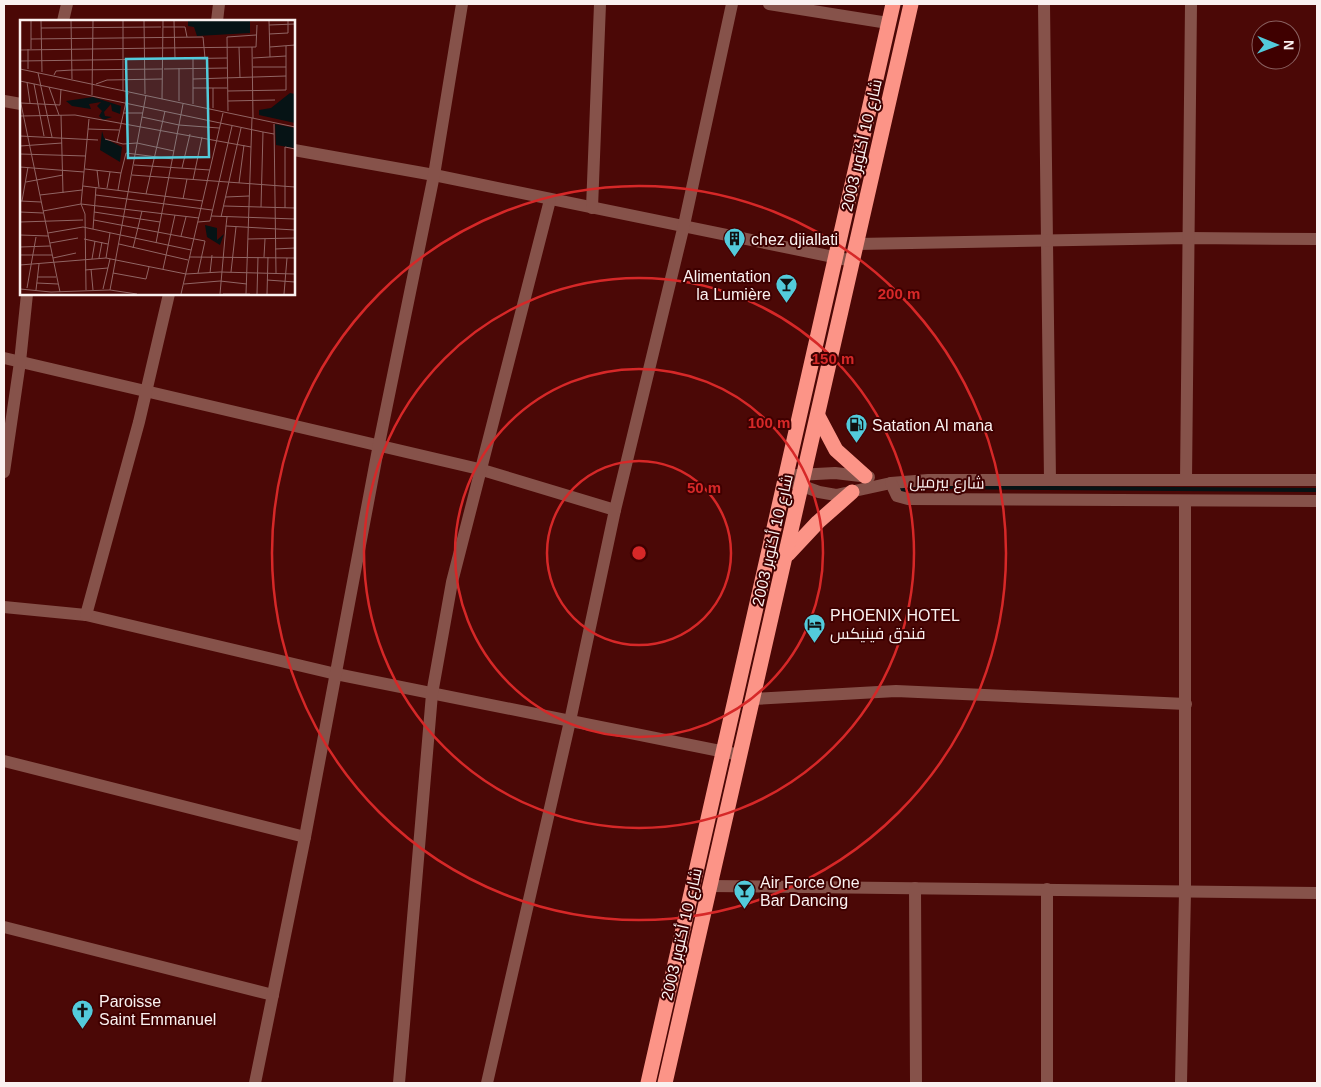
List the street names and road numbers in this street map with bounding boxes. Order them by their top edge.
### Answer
street label: شارع 10 أكتوبر 2003 [837,77,888,213]
street label: شارع 10 أكتوبر 2003 [748,472,799,608]
street label: شارع بيرميل [909,473,985,495]
street label: شارع 10 أكتوبر 2003 [657,866,708,1002]

